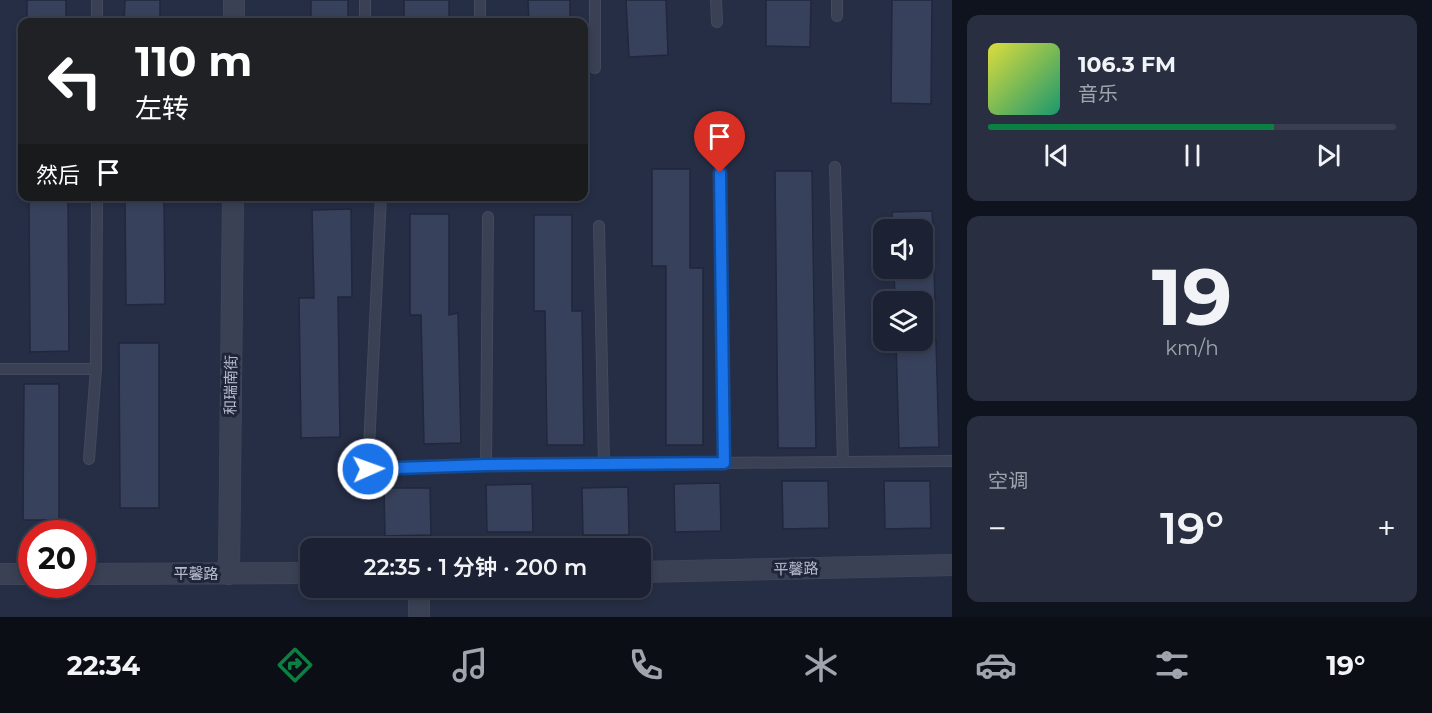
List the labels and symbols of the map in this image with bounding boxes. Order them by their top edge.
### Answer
pin [694,111,745,173]
street label: 和瑞南街 [220,355,241,415]
position arrow [336,437,400,501]
speed limit sign: 20 [18,520,96,598]
street label: 平馨路 [773,559,819,578]
street label: 平馨路 [173,564,219,583]

